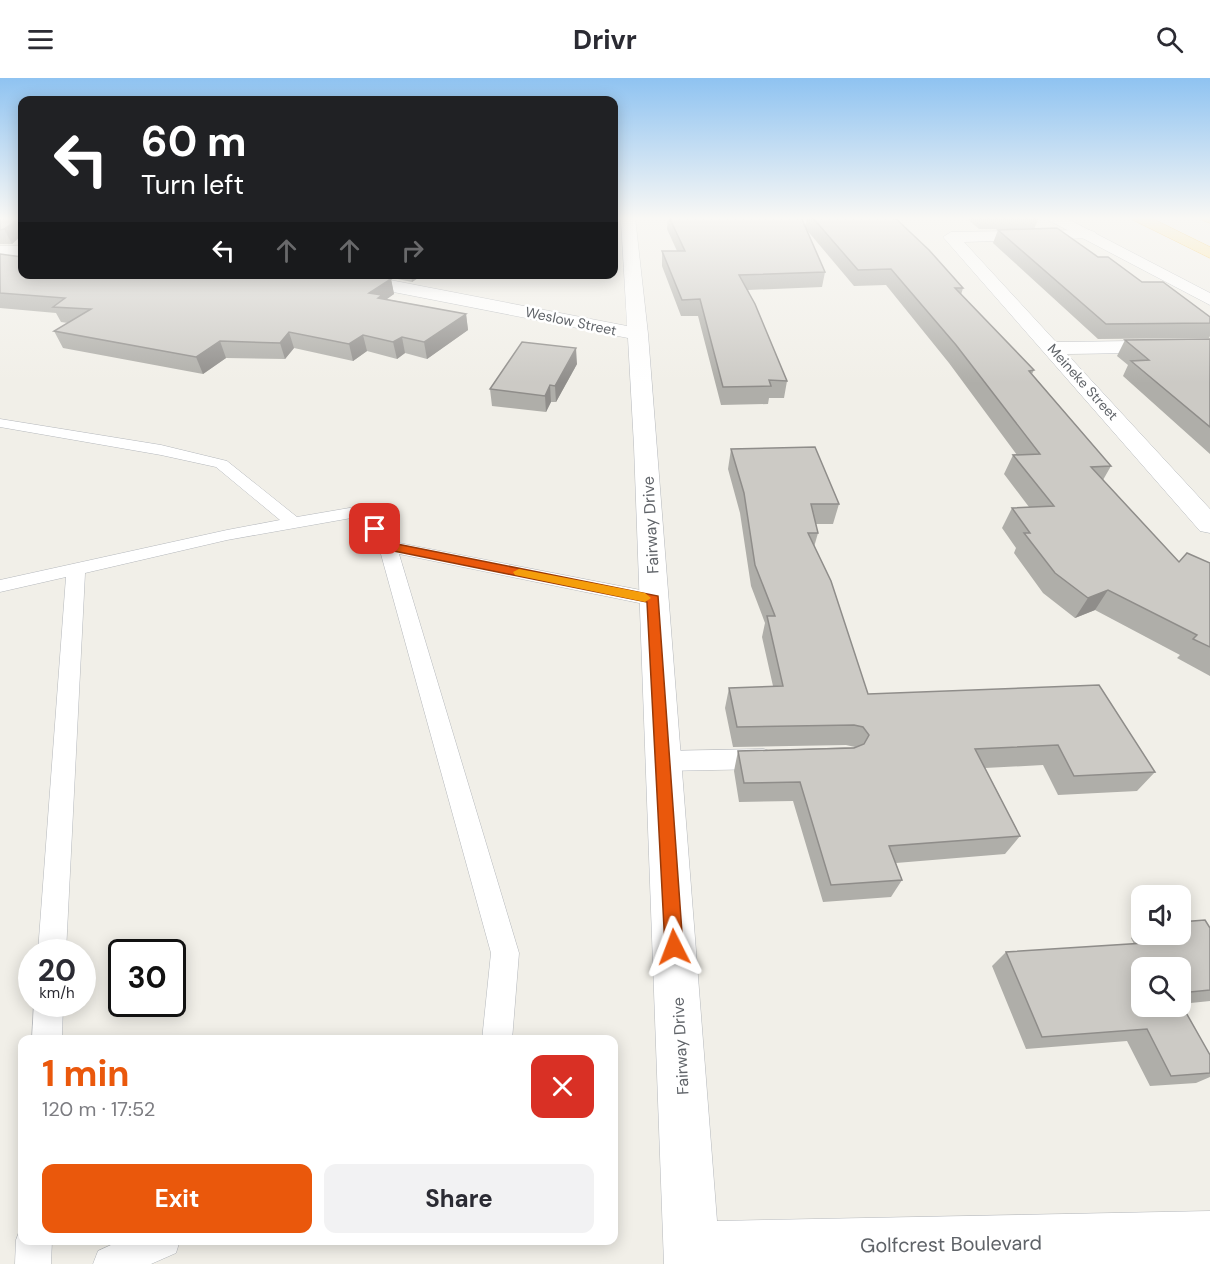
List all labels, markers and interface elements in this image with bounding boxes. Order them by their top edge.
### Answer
text: Drivr [573,22,637,57]
icon: menu [24,23,57,56]
icon: search [1153,23,1186,56]
text: 60 m [141,114,247,169]
icon: left [42,120,120,198]
text: Turn left [141,167,244,202]
icon: left [207,234,240,267]
icon: ahead [270,234,303,267]
icon: ahead [333,234,366,267]
icon: right [396,234,429,267]
street label: Weslow Street [524,303,618,339]
street label: Meineke Street [1044,340,1122,424]
street label: Fairway Drive [637,476,664,574]
pin [349,503,400,554]
icon: arrive [358,512,391,545]
map controls [1131,885,1191,1017]
button: sound [1131,885,1191,945]
position arrow [642,915,706,979]
speed limit sign: 30 [108,939,186,1017]
text: 20 [38,951,76,990]
button: search [1131,957,1191,1017]
text: km/h [39,983,75,1003]
street label: Fairway Drive [667,997,694,1095]
text: 1 min [42,1050,130,1097]
button: close [531,1055,594,1118]
text: 120 m · 17:52 [42,1096,155,1122]
button: Exit [42,1164,312,1233]
button: Share [324,1164,594,1233]
street label: Golfcrest Boulevard [860,1229,1042,1259]

